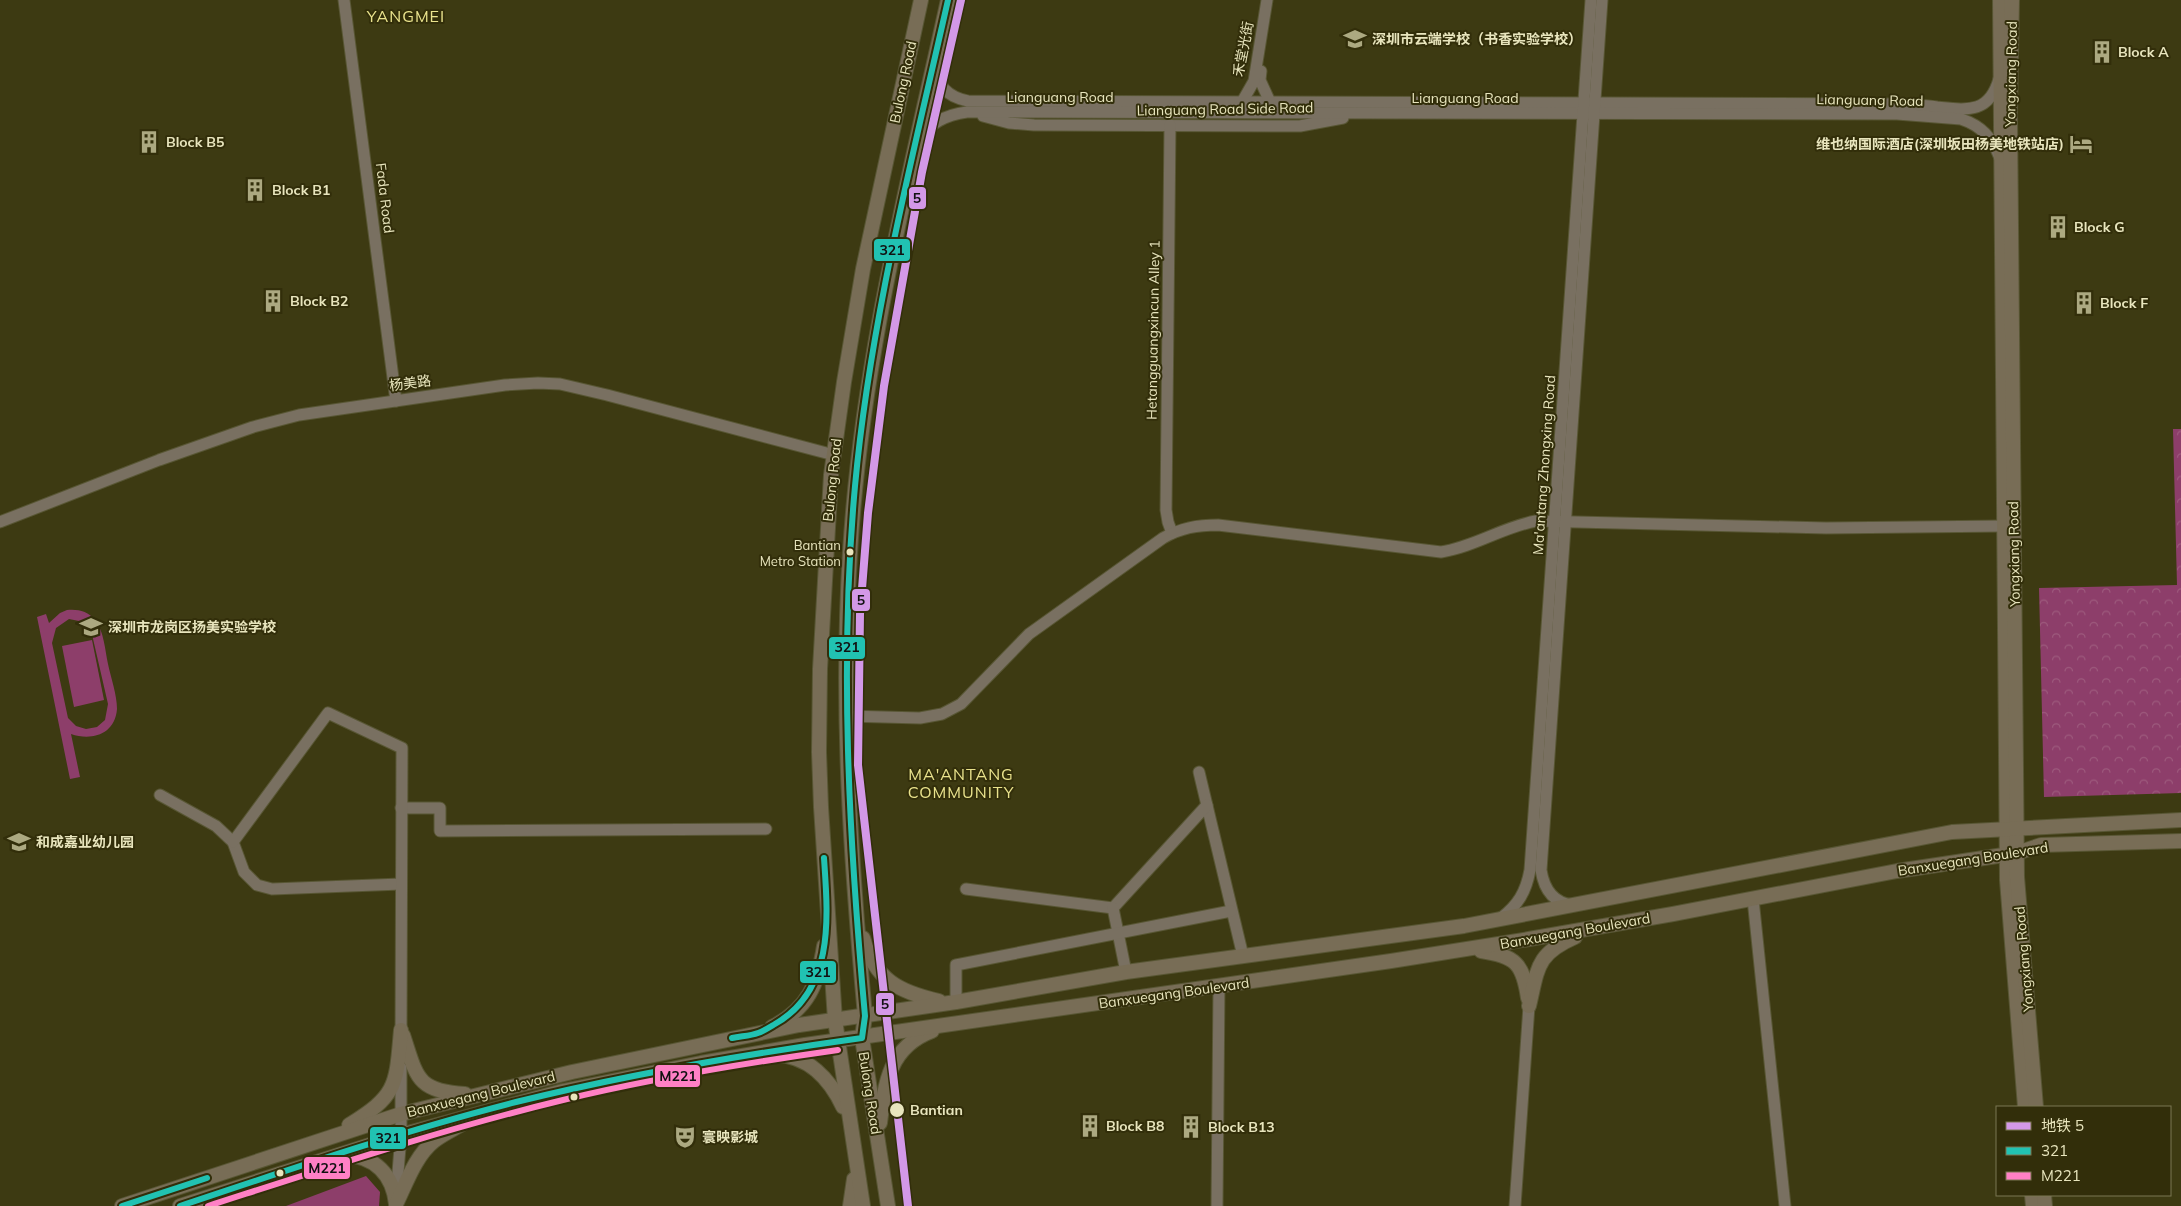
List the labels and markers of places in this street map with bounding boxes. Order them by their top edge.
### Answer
school or university icon: 深圳市云端学校（书香实验学校） [1342,26,1368,52]
place label: 深圳市云端学校（书香实验学校） [1372,30,1582,48]
building icon: Block A [2089,39,2115,65]
place label: Block A [2118,43,2169,61]
building icon: Block B5 [136,129,162,155]
hotel icon: 维也纳国际酒店(深圳坂田杨美地铁站店) [2068,131,2094,157]
place label: Block B5 [166,133,224,151]
place label: 维也纳国际酒店(深圳坂田杨美地铁站店) [1816,135,2064,153]
building icon: Block B1 [242,177,268,203]
place label: Block B1 [272,181,330,199]
building icon: Block G [2045,214,2071,240]
place label: Block G [2074,218,2125,236]
building icon: Block B2 [260,288,286,314]
building icon: Block F [2071,290,2097,316]
place label: Block B2 [290,292,348,310]
place label: Block F [2100,294,2148,312]
place label: Bantian Metro Station [760,537,841,569]
marker: Bantian Metro Station [845,547,855,557]
school or university icon: 深圳市龙岗区扬美实验学校 [78,614,104,640]
place label: 深圳市龙岗区扬美实验学校 [108,618,276,636]
school or university icon: 和成嘉业幼儿园 [6,829,32,855]
place label: 和成嘉业幼儿园 [36,833,134,851]
unlabelled marker [569,1092,579,1102]
marker: Bantian [888,1101,906,1119]
place label: Bantian [910,1101,963,1119]
building icon: Block B8 [1077,1113,1103,1139]
building icon: Block B13 [1178,1114,1204,1140]
place label: Block B8 [1106,1117,1164,1135]
place label: Block B13 [1208,1118,1275,1136]
theatre icon: 寰映影城 [672,1124,698,1150]
place label: 寰映影城 [702,1128,758,1146]
unlabelled marker [275,1168,285,1178]

